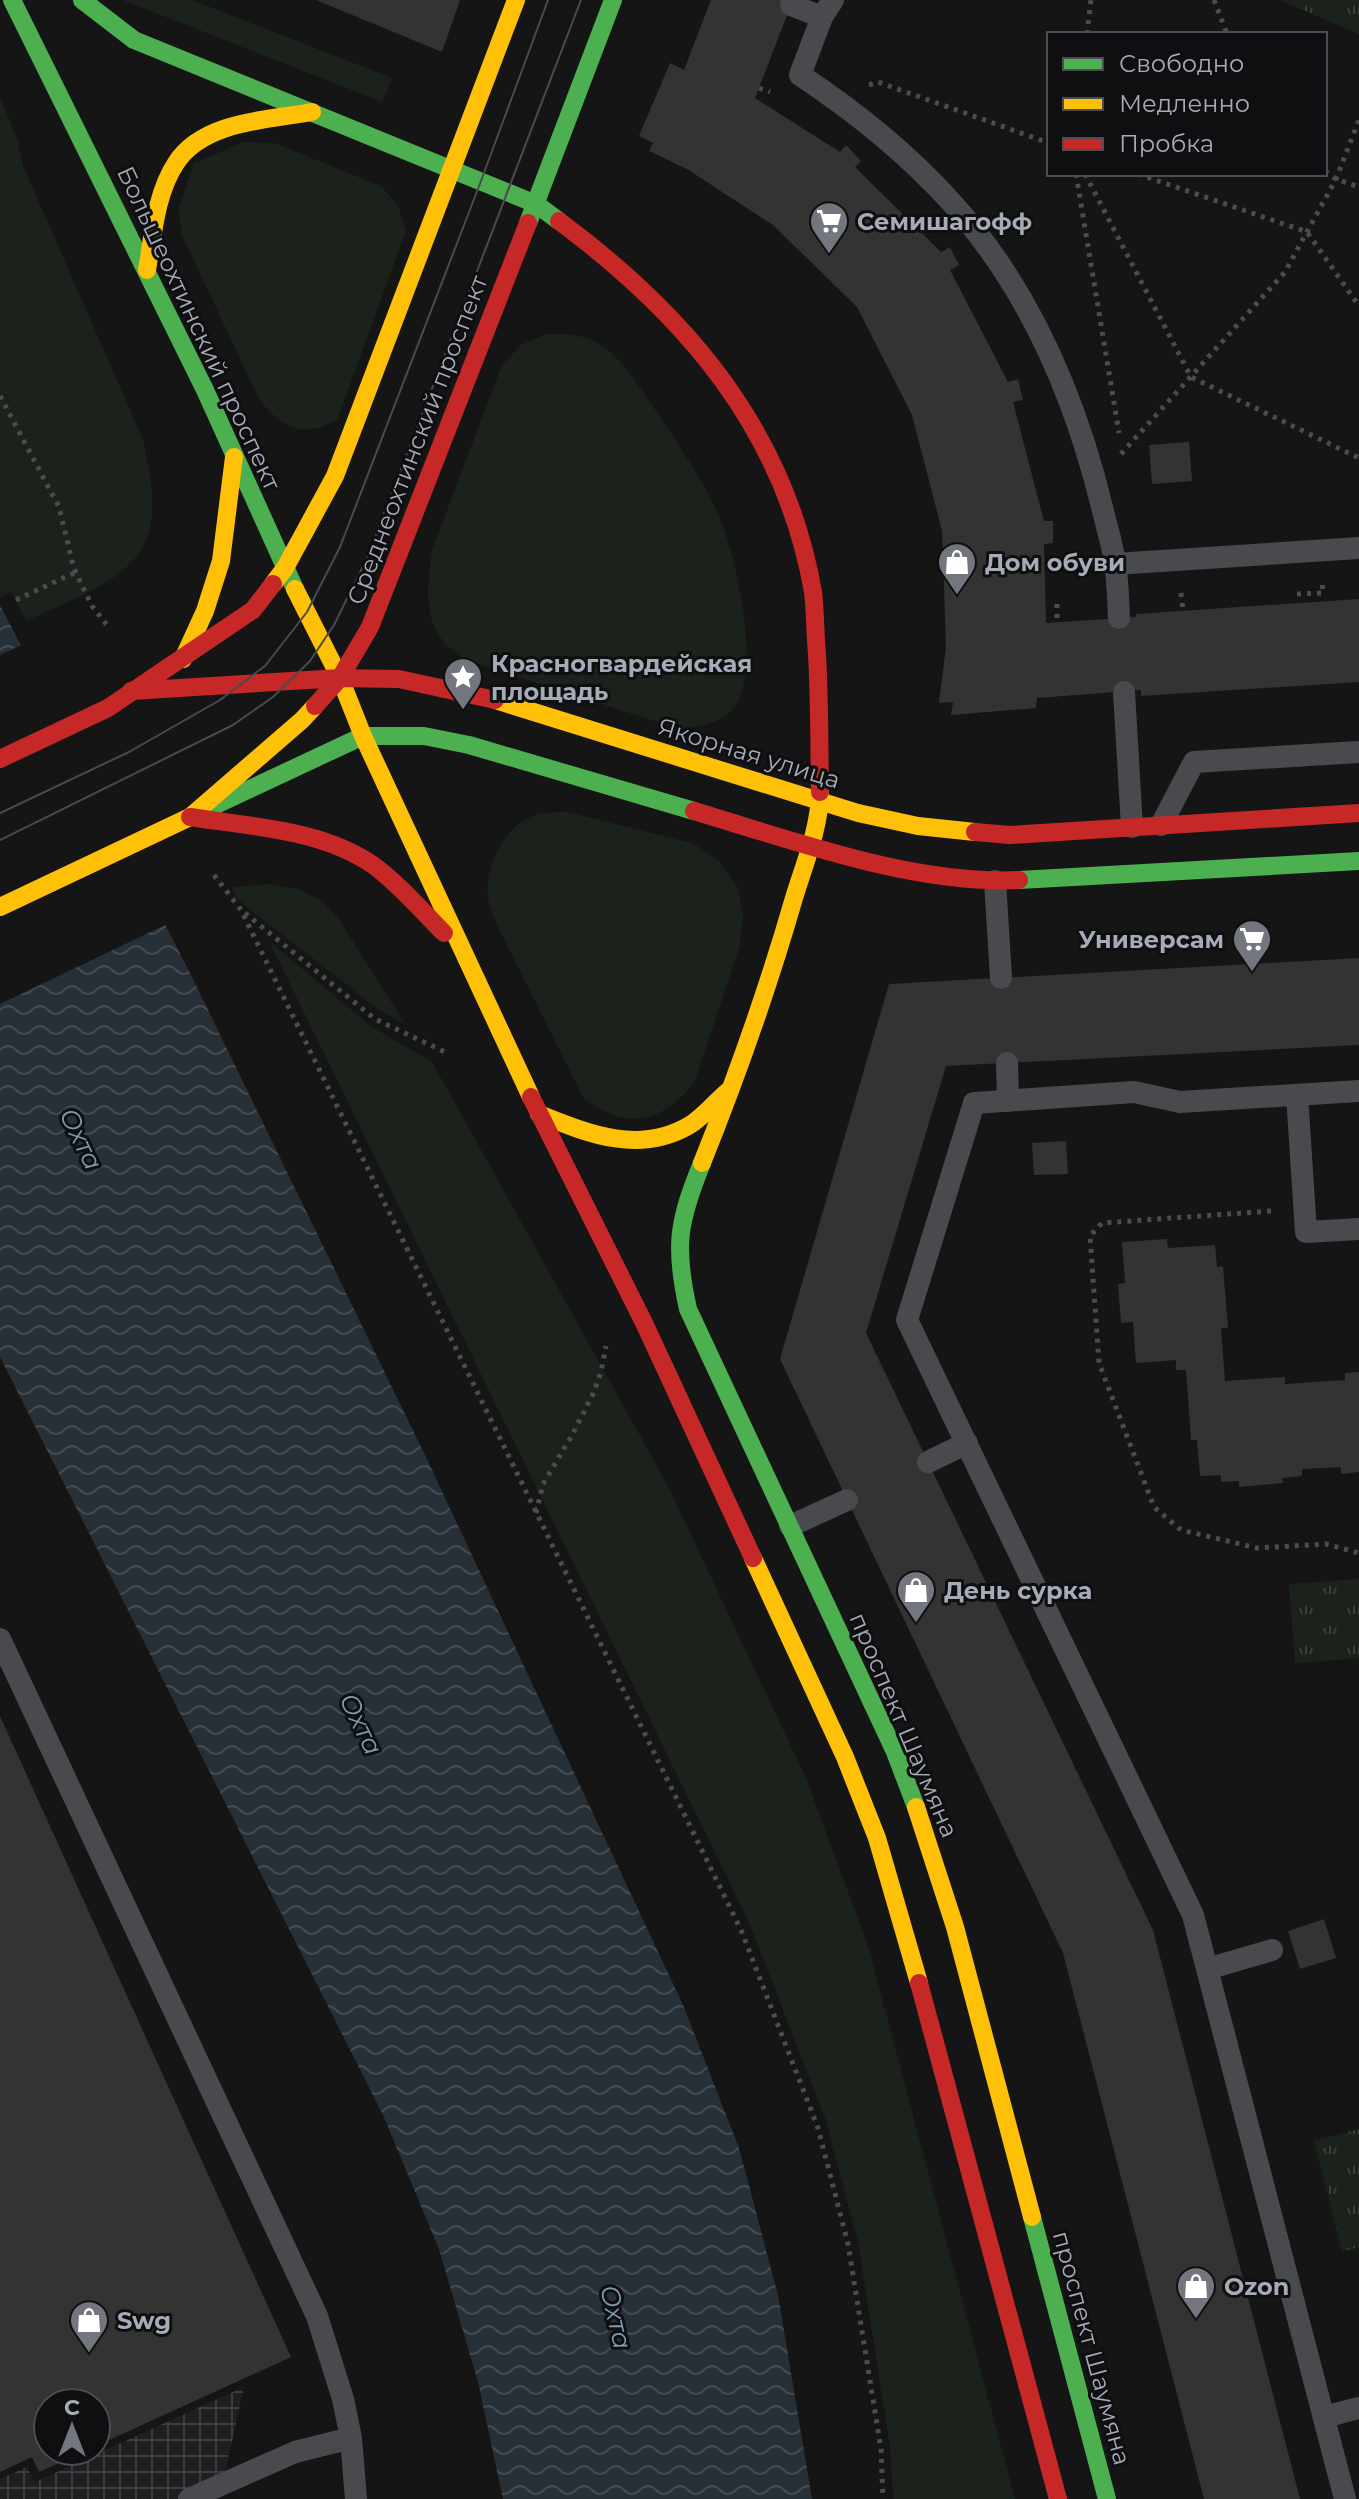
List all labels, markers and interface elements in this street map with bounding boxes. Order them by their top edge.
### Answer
legend [1047,32,1327,176]
text: Свободно [1119,49,1244,78]
text: Медленно [1119,89,1250,118]
text: Пробка [1119,129,1214,158]
street label: Большеохтинский проспект [111,161,287,495]
supermarket icon: Семишагофф [808,200,850,255]
place label: Семишагофф [857,207,1032,236]
street label: Среднеохтинский проспект [341,271,494,609]
shop icon: Дом обуви [936,541,978,596]
place label: Дом обуви [985,548,1125,577]
place label: Красногвардейская площадь [491,649,752,706]
place icon: Красногвардейская площадь [442,656,484,711]
street label: Якорная улица [654,712,844,794]
supermarket icon: Универсам [1231,918,1273,973]
place label: Универсам [1078,925,1224,954]
water label: Охта [52,1103,110,1175]
shop icon: День сурка [895,1569,937,1624]
place label: День сурка [944,1576,1092,1605]
street label: проспект Шаумяна [844,1608,964,1842]
water label: Охта [332,1688,390,1760]
street label: проспект Шаумяна [1047,2228,1137,2468]
shop icon: Ozon [1175,2265,1217,2320]
place label: Ozon [1224,2272,1289,2301]
water label: Охта [593,2282,639,2352]
shop icon: Swg [68,2299,110,2354]
place label: Swg [117,2306,171,2335]
north arrow [32,2387,112,2467]
text: С [64,2394,80,2421]

